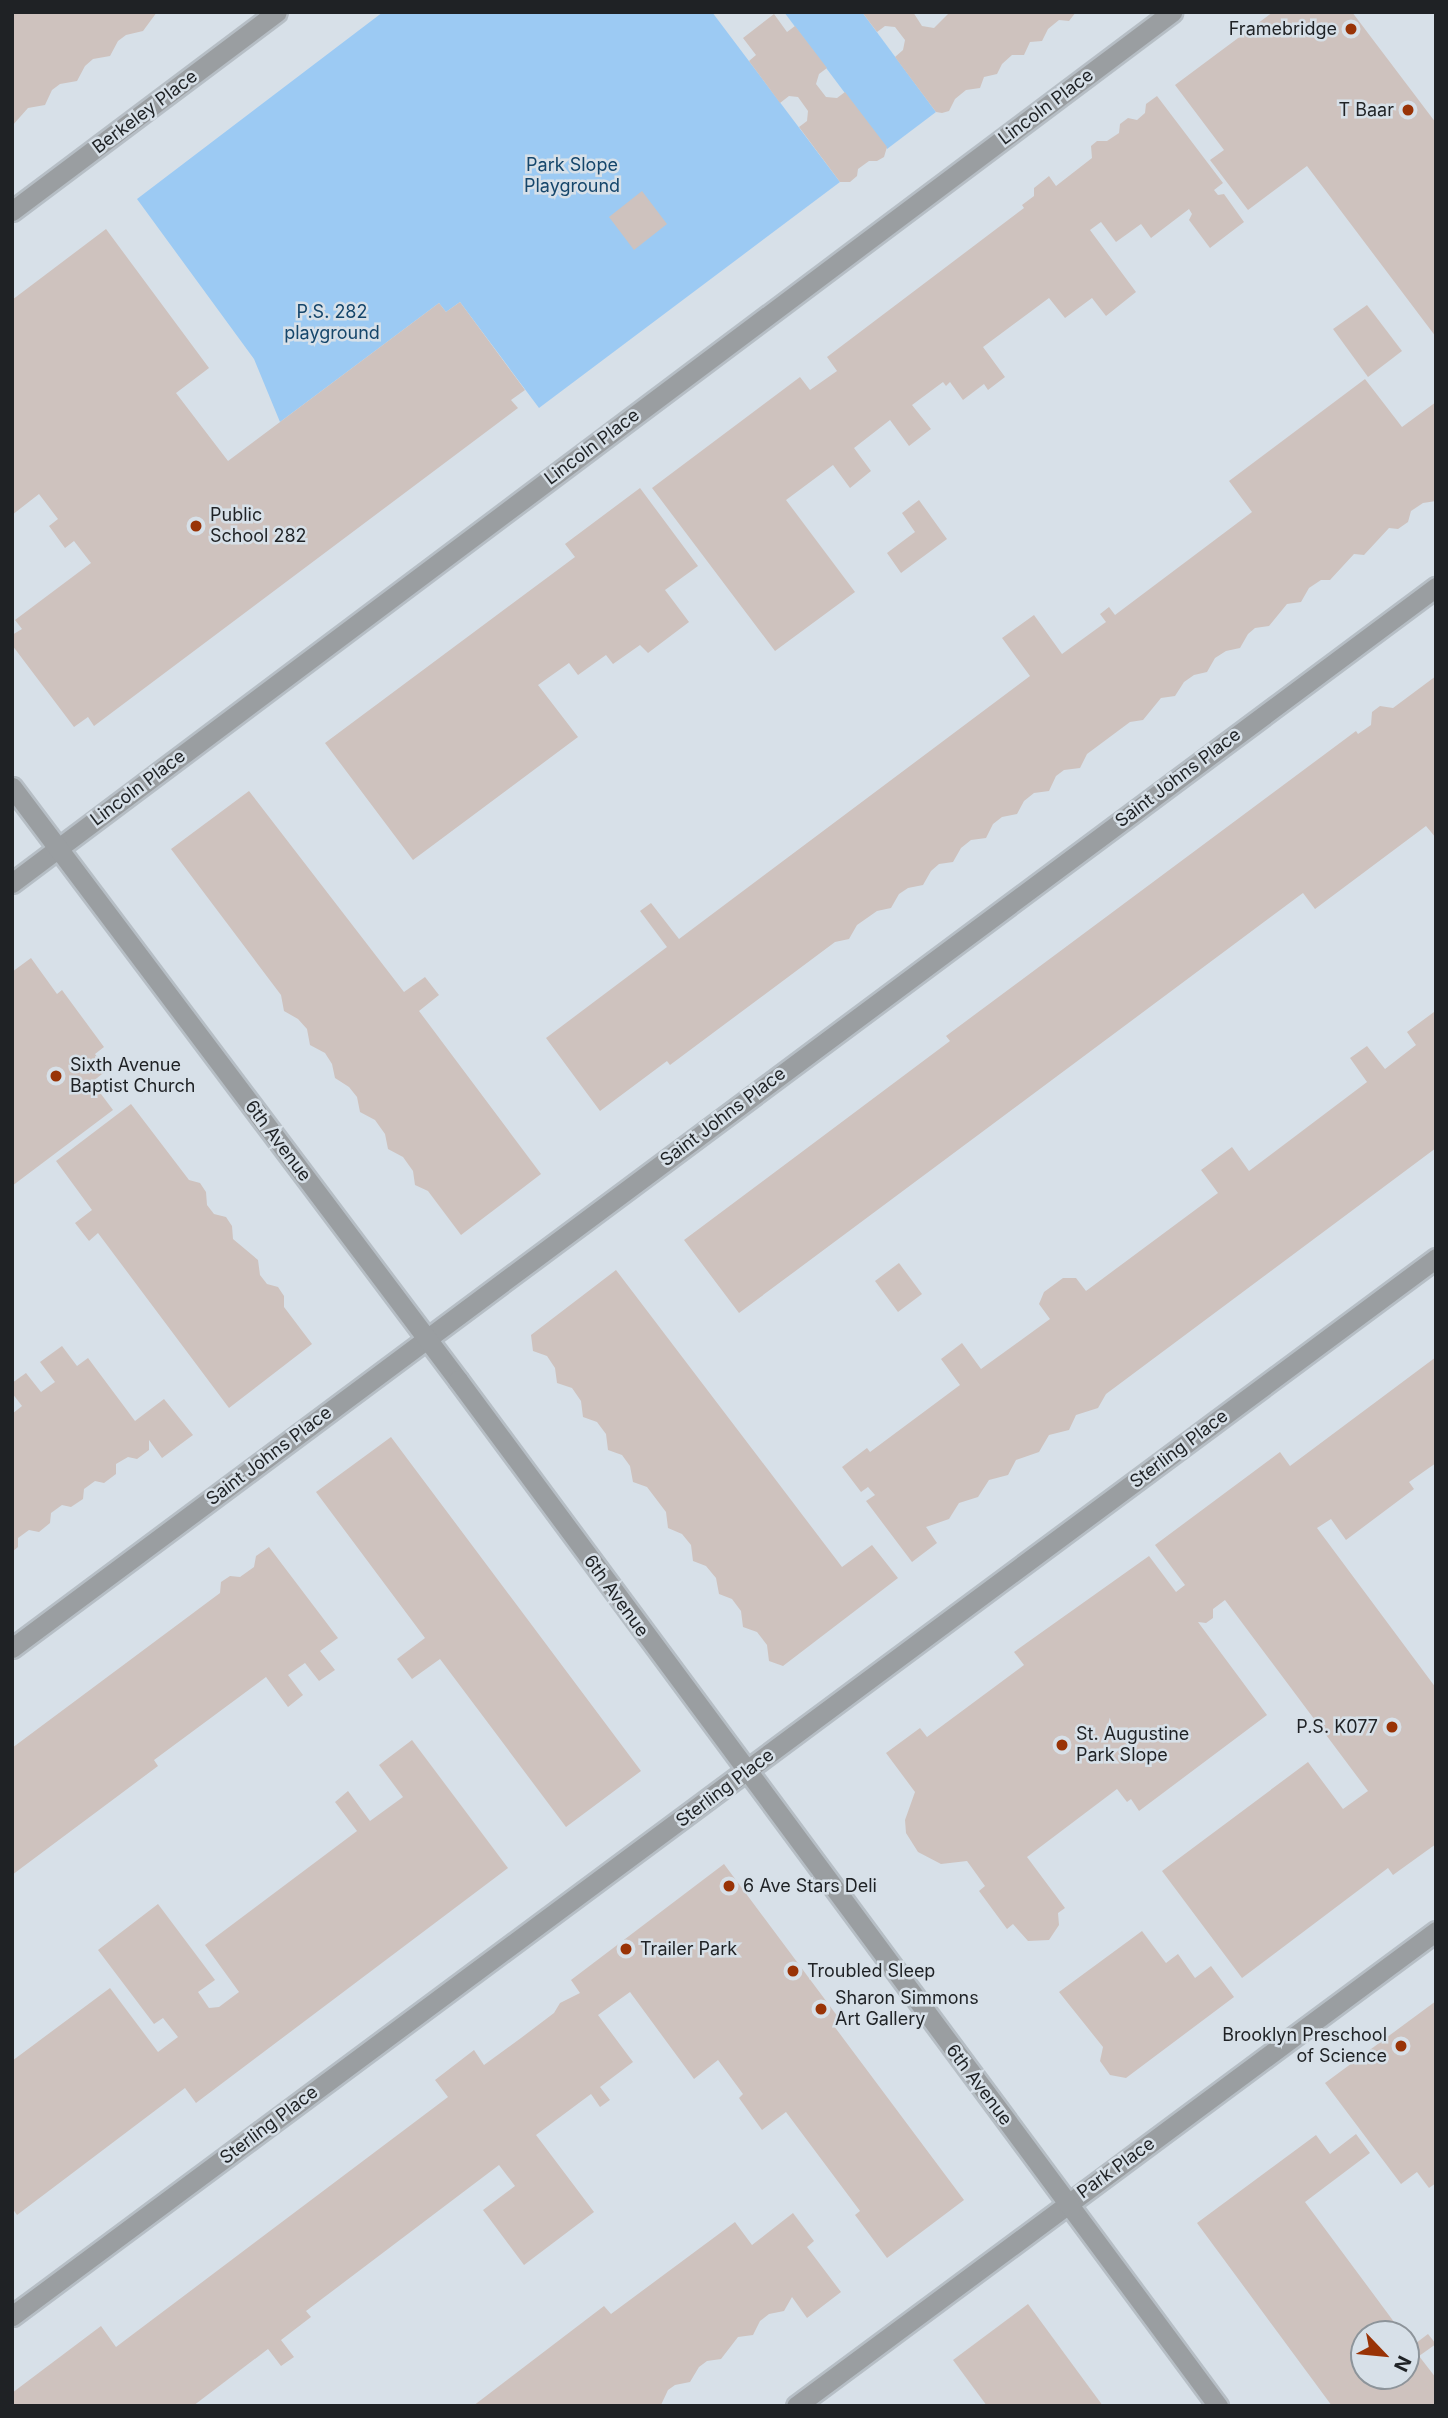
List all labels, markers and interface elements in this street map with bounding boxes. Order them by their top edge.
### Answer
place label: Framebridge [1229,18,1337,40]
marker: Framebridge [1343,21,1359,37]
street label: Lincoln Place [994,64,1098,150]
street label: Berkeley Place [88,66,202,158]
place label: T Baar [1339,99,1394,121]
marker: T Baar [1400,102,1416,118]
park label: Park Slope Playground [524,155,620,198]
park label: P.S. 282 playground [284,302,380,344]
street label: Lincoln Place [540,404,644,490]
place label: Public School 282 [210,505,307,548]
marker: Public School 282 [188,518,204,534]
street label: Saint Johns Place [1111,724,1245,832]
street label: Lincoln Place [86,745,190,831]
place label: Sixth Avenue Baptist Church [70,1055,195,1098]
street label: Saint Johns Place [656,1063,790,1171]
marker: Sixth Avenue Baptist Church [48,1068,64,1084]
street label: 6th Avenue [240,1096,316,1186]
street label: Saint Johns Place [202,1402,336,1510]
street label: Sterling Place [1126,1405,1232,1493]
street label: 6th Avenue [579,1551,653,1641]
place label: P.S. K077 [1296,1716,1378,1738]
marker: P.S. K077 [1384,1719,1400,1735]
place label: St. Augustine Park Slope [1076,1724,1189,1766]
marker: St. Augustine Park Slope [1054,1737,1070,1753]
street label: Sterling Place [672,1744,778,1832]
place label: 6 Ave Stars Deli [743,1875,877,1897]
marker: 6 Ave Stars Deli [721,1878,737,1894]
place label: Trailer Park [640,1938,737,1960]
marker: Trailer Park [618,1941,634,1957]
place label: Troubled Sleep [807,1960,935,1982]
marker: Troubled Sleep [785,1963,801,1979]
place label: Sharon Simmons Art Gallery [835,1988,979,2030]
marker: Sharon Simmons Art Gallery [813,2001,829,2017]
place label: Brooklyn Preschool of Science [1222,2025,1387,2068]
marker: Brooklyn Preschool of Science [1393,2038,1409,2054]
street label: 6th Avenue [941,2040,1017,2130]
street label: Sterling Place [216,2081,322,2169]
street label: Park Place [1073,2133,1159,2203]
north arrow [1350,2320,1420,2390]
text: N [1389,2352,1416,2375]

